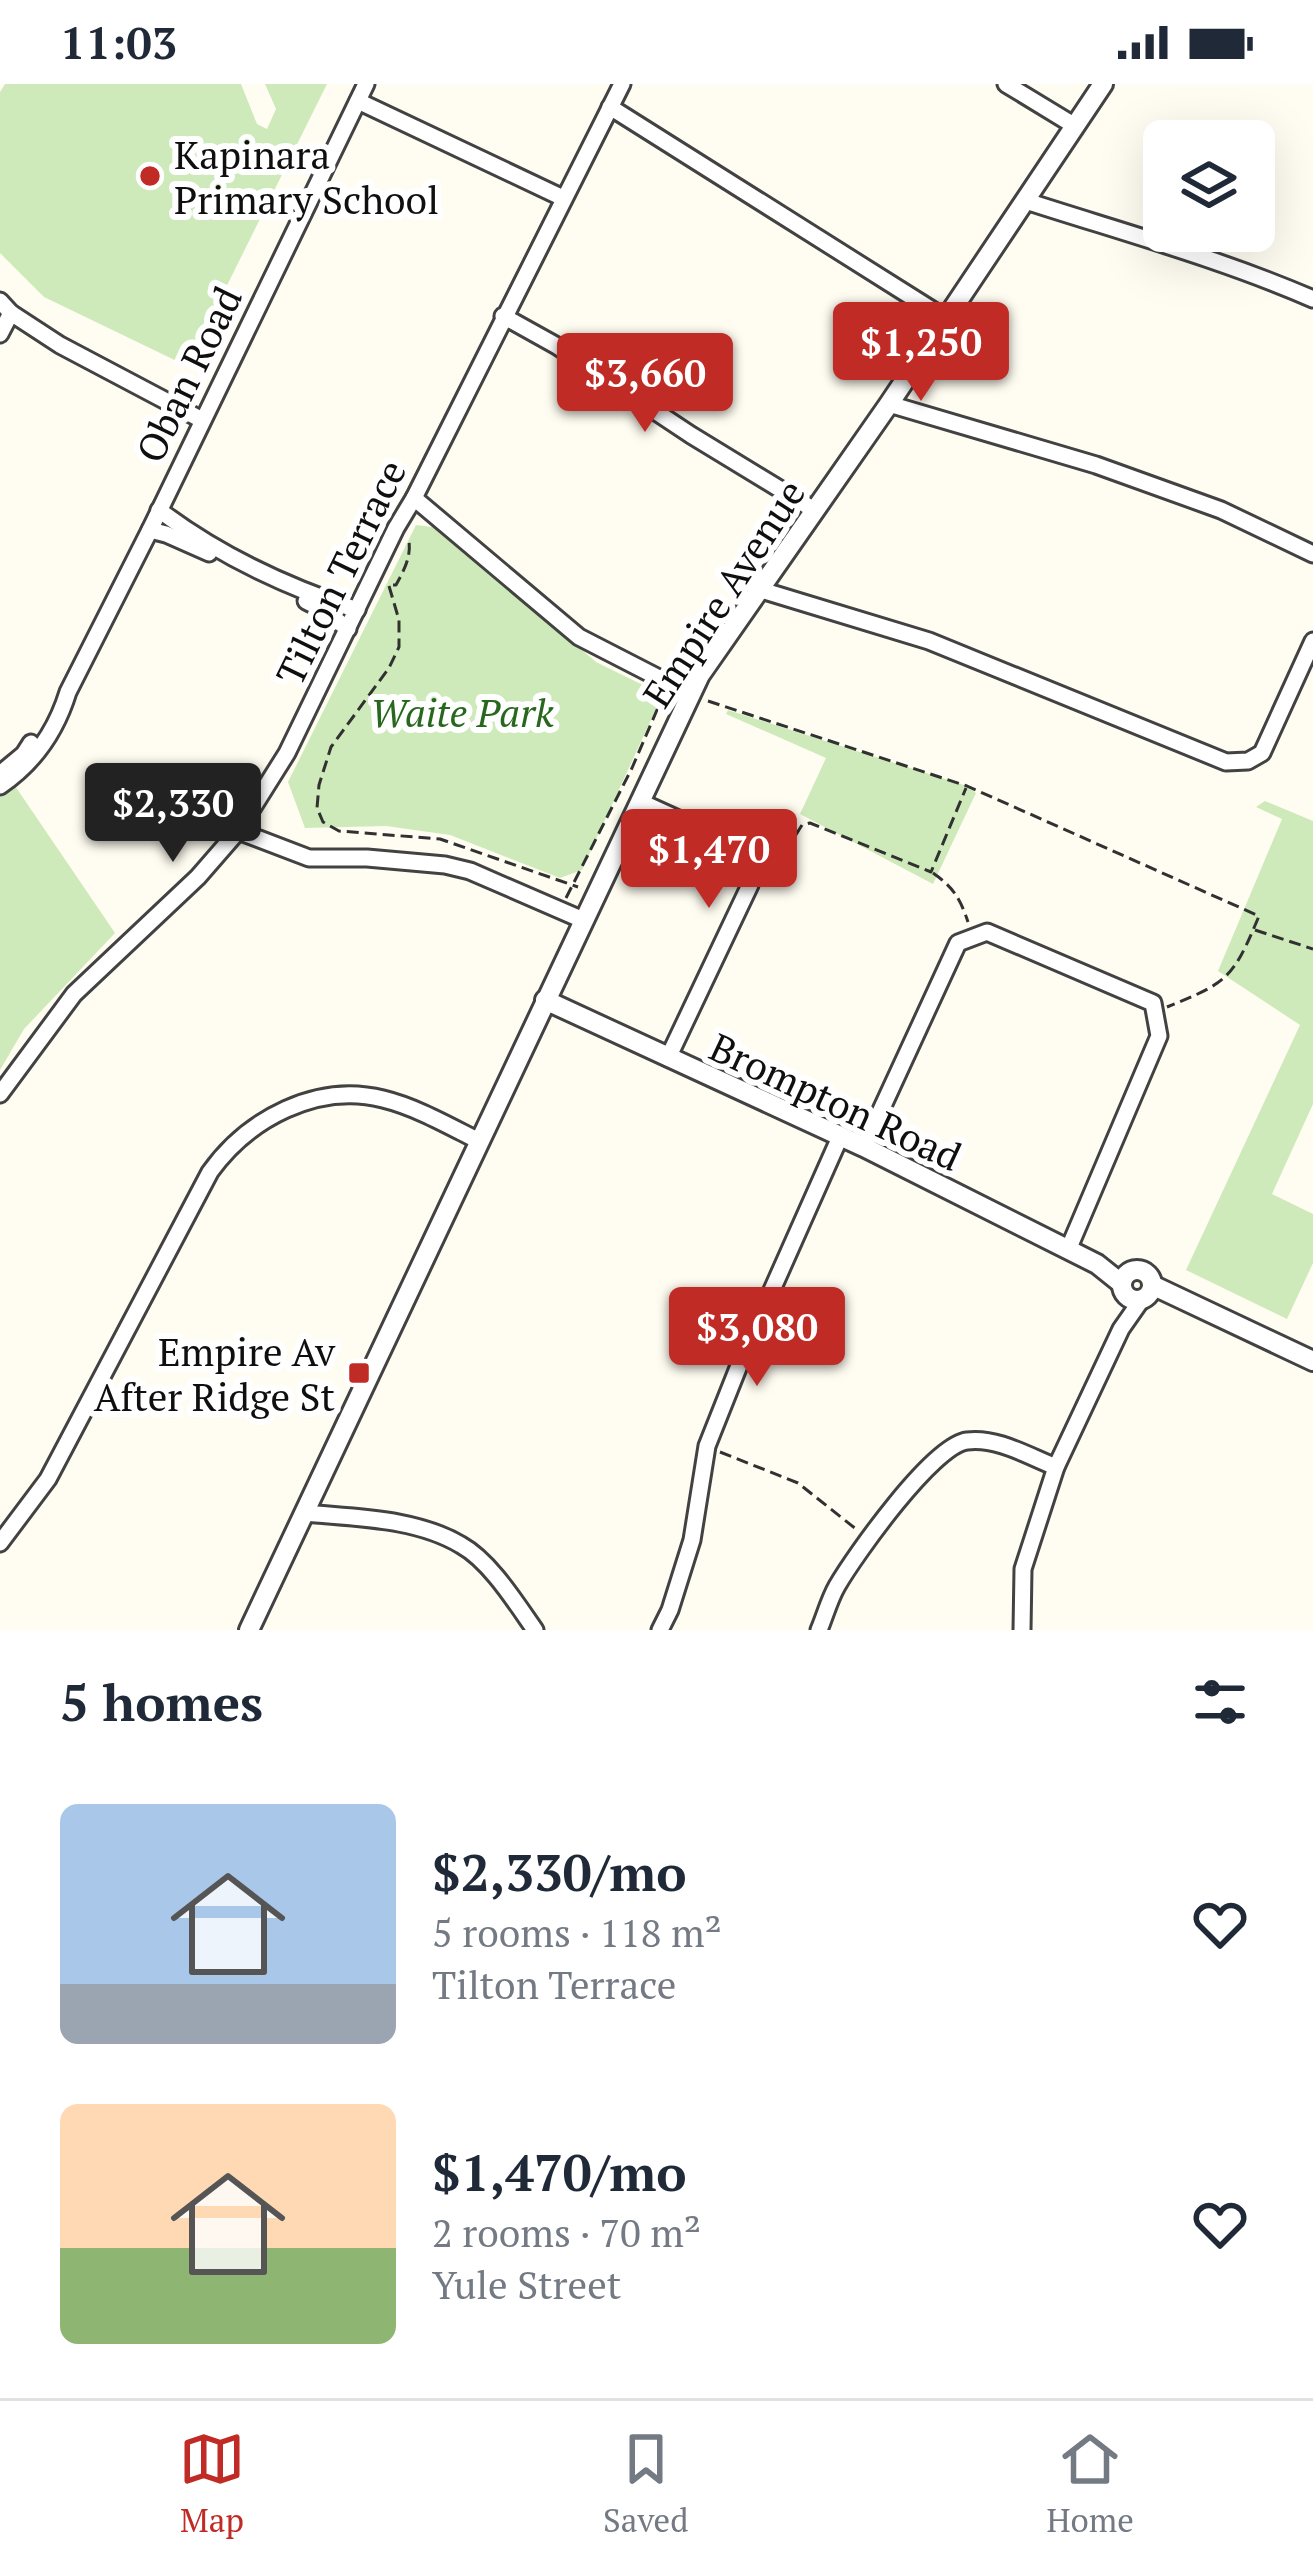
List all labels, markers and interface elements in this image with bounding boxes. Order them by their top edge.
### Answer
text: 11:03 [60,12,177,72]
map controls [1143,120,1275,252]
button: layers [1143,120,1275,252]
place label: Kapinara Primary School [174,128,439,225]
marker: Kapinara Primary School [137,163,163,189]
street label: Oban Road [123,277,253,471]
pin: $1,250 [823,302,1019,404]
text: $1,250 [860,315,982,367]
pin: $3,660 [547,333,743,435]
text: $3,660 [584,346,706,398]
street label: Tilton Terrace [263,451,417,693]
street label: Empire Avenue [630,469,816,717]
park label: Waite Park [370,686,554,738]
pin: $2,330 [75,763,271,865]
text: $2,330 [112,776,234,828]
pin: $1,470 [611,809,807,911]
text: $1,470 [648,822,770,874]
street label: Brompton Road [702,1020,970,1182]
pin: $3,080 [659,1287,855,1389]
text: $3,080 [696,1300,818,1352]
place label: Empire Av After Ridge St [94,1325,336,1422]
marker: Empire Av After Ridge St [346,1360,372,1386]
text: 5 homes [60,1668,263,1736]
icon: filters [1187,1669,1253,1735]
text: $2,330/mo [432,1838,687,1906]
icon: home [156,1852,300,1996]
icon: heart [1187,1891,1253,1957]
text: 5 rooms · 118 m² [432,1906,722,1958]
text: Tilton Terrace [432,1958,676,2010]
text: $1,470/mo [432,2138,687,2206]
icon: home [156,2152,300,2296]
icon: heart [1187,2191,1253,2257]
text: 2 rooms · 70 m² [432,2206,701,2258]
text: Yule Street [432,2258,621,2310]
tab: Map [179,2426,245,2541]
tab: Saved [603,2426,689,2541]
tab: Home [1047,2426,1134,2541]

